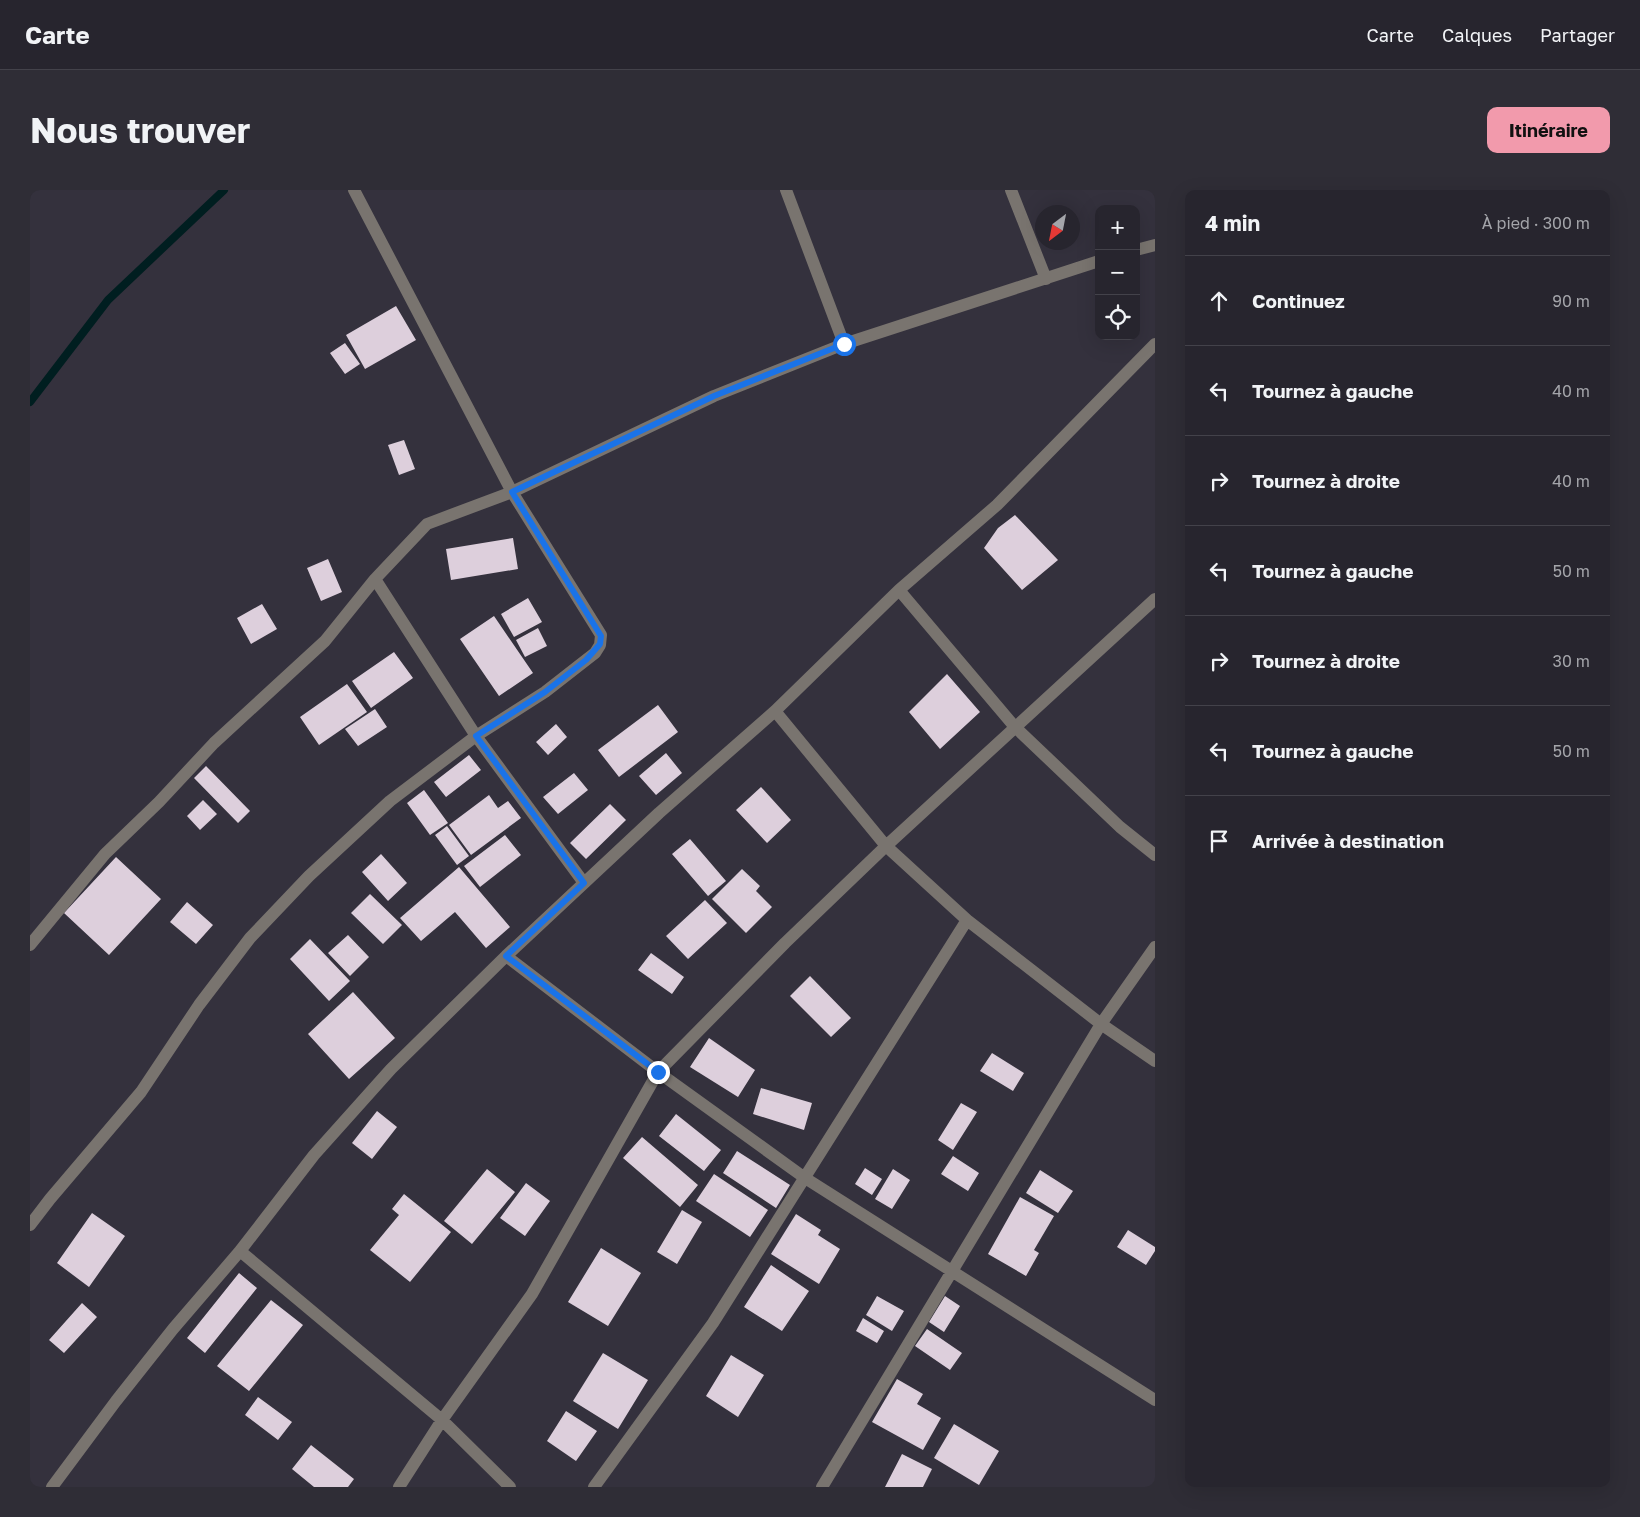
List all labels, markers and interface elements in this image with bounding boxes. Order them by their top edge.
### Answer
text: Carte [25,20,90,49]
text: Carte [1367,24,1414,46]
text: Calques [1442,24,1512,46]
text: Partager [1540,24,1615,46]
button: Itinéraire [1487,107,1610,153]
text: Nous trouver [30,109,250,151]
north arrow [1035,205,1080,250]
map controls [1095,205,1140,340]
button: + [1095,205,1140,250]
text: 4 min [1205,210,1260,236]
text: À pied · 300 m [1482,213,1590,233]
button: − [1095,250,1140,295]
icon: ahead [1205,287,1233,315]
text: Continuez [1252,289,1345,312]
text: 90 m [1552,291,1590,311]
button: locate [1095,295,1140,340]
route start [833,333,856,356]
icon: left [1205,377,1233,405]
text: Tournez à gauche [1252,379,1413,402]
text: 40 m [1552,381,1590,401]
icon: right [1205,467,1233,495]
text: Tournez à droite [1252,469,1400,492]
text: 40 m [1552,471,1590,491]
icon: left [1205,557,1233,585]
text: Tournez à gauche [1252,559,1413,582]
text: 50 m [1553,561,1590,581]
icon: right [1205,647,1233,675]
text: Tournez à droite [1252,649,1400,672]
text: 30 m [1553,651,1590,671]
icon: left [1205,737,1233,765]
text: Tournez à gauche [1252,739,1413,762]
text: 50 m [1553,741,1590,761]
icon: arrive [1205,827,1233,855]
text: Arrivée à destination [1252,829,1444,852]
route end [647,1061,670,1084]

